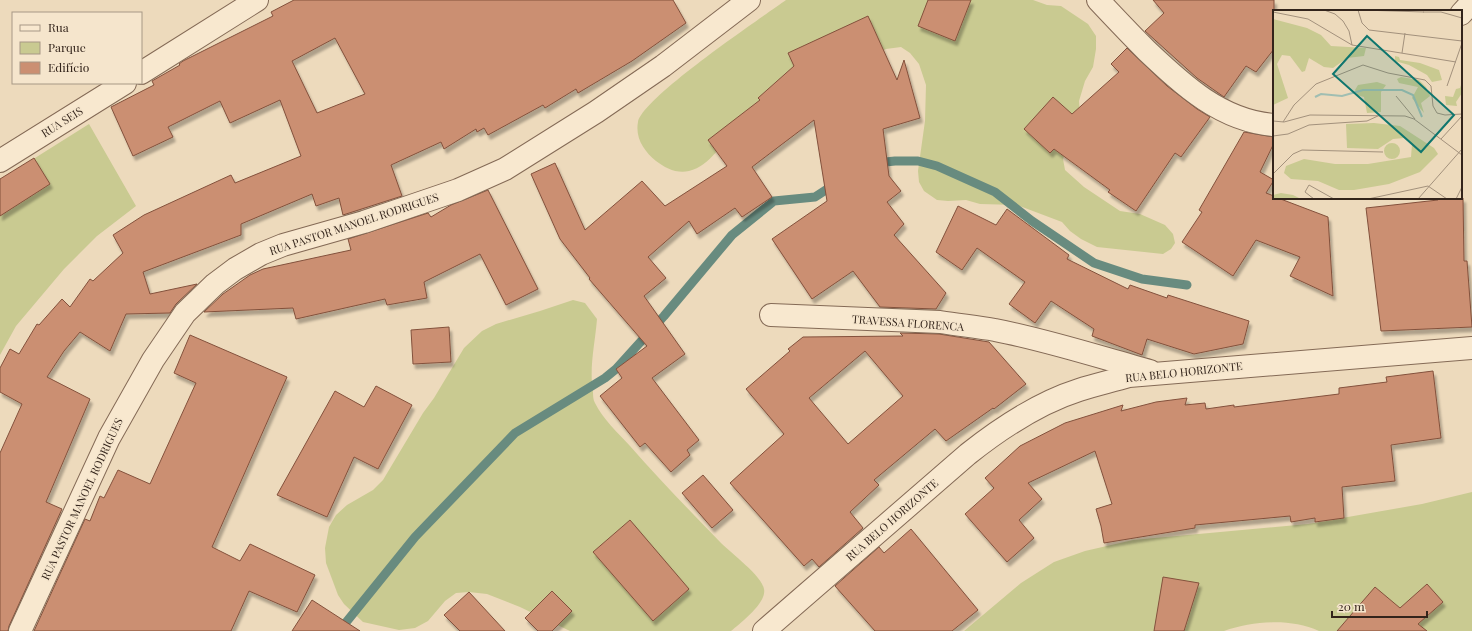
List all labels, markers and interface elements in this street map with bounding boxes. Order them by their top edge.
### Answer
inset map [1273,10,1462,199]
legend [12,12,142,84]
text: Rua [48,19,69,35]
text: Parque [48,39,86,55]
text: Edifício [48,59,90,75]
street label: RUA SEIS [38,103,85,140]
street label: RUA PASTOR MANOEL RODRIGUES [267,189,440,258]
street label: TRAVESSA FLORENCA [852,311,965,334]
street label: RUA BELO HORIZONTE [1125,358,1244,385]
street label: RUA PASTOR MANOEL RODRIGUES [37,415,126,582]
street label: RUA BELO HORIZONTE [842,475,941,564]
scale bar [1332,593,1427,619]
text: 20 m [1338,598,1365,614]

